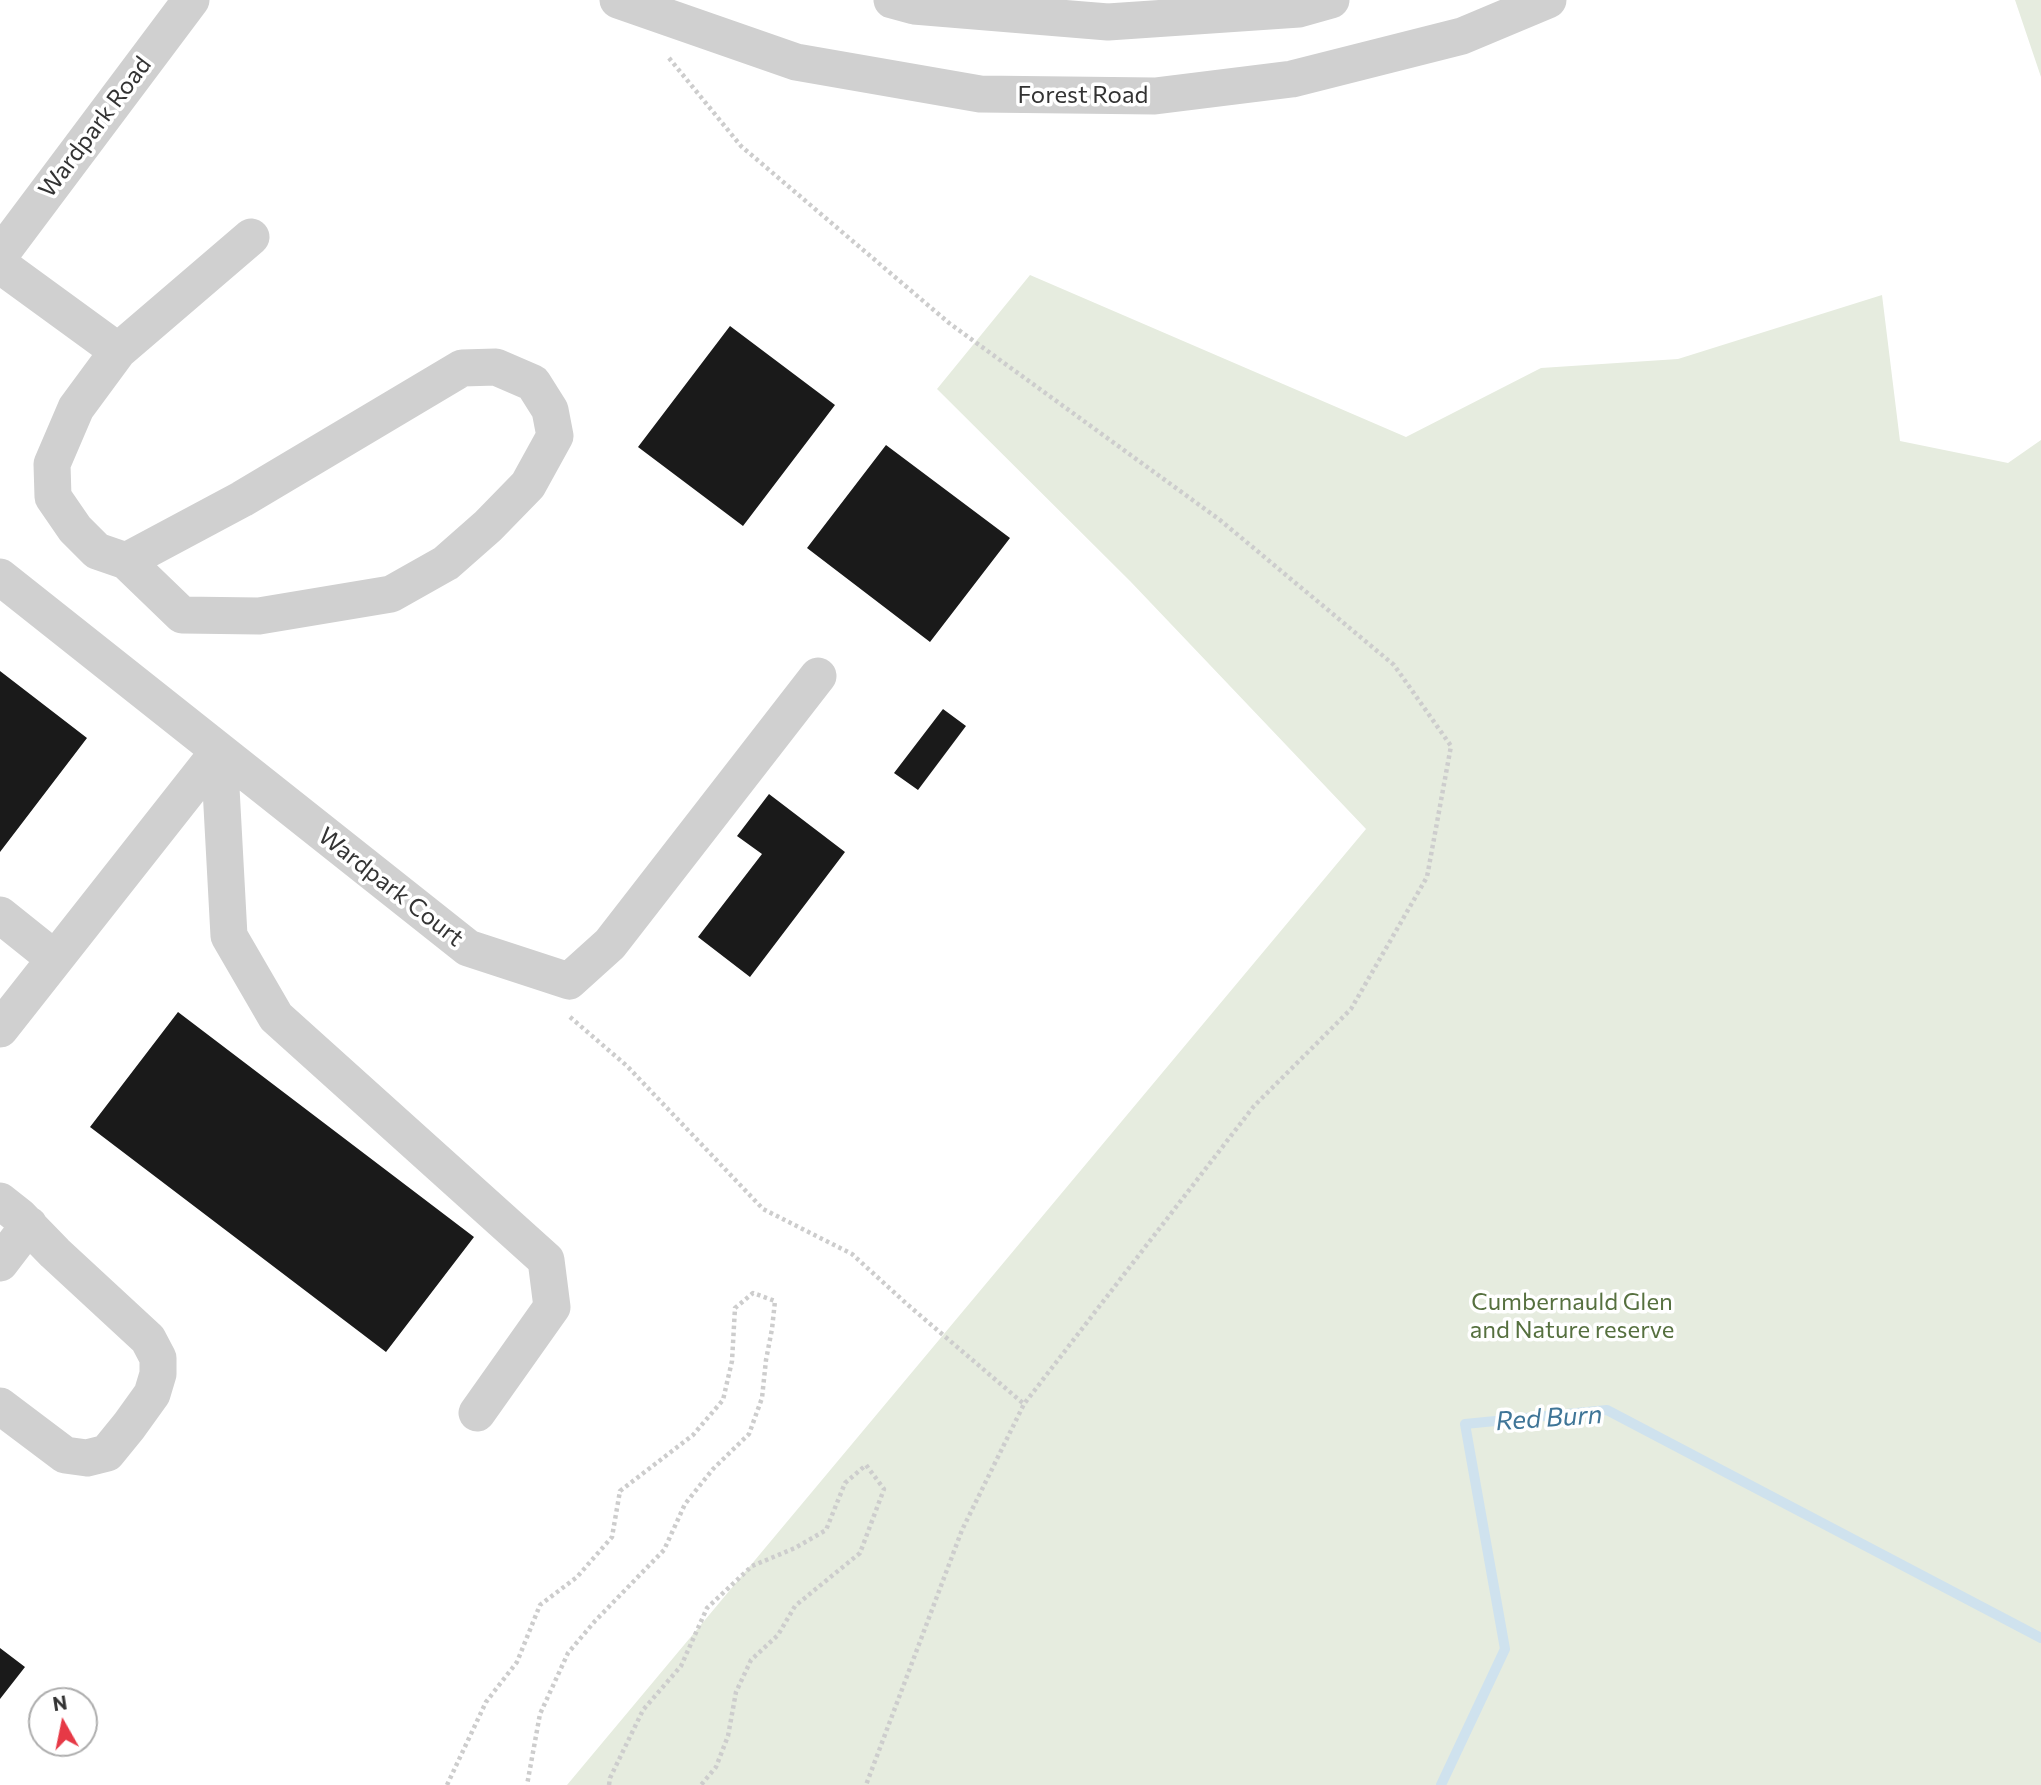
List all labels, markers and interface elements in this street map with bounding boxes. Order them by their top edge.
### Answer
street label: Wardpark Road [33,51,157,203]
street label: Forest Road [1018,81,1148,109]
street label: Wardpark Court [313,821,469,953]
park label: Cumbernauld Glen and Nature reserve [1470,1288,1674,1344]
water label: Red Burn [1495,1399,1603,1437]
north arrow [28,1687,98,1757]
text: N [51,1690,69,1715]

